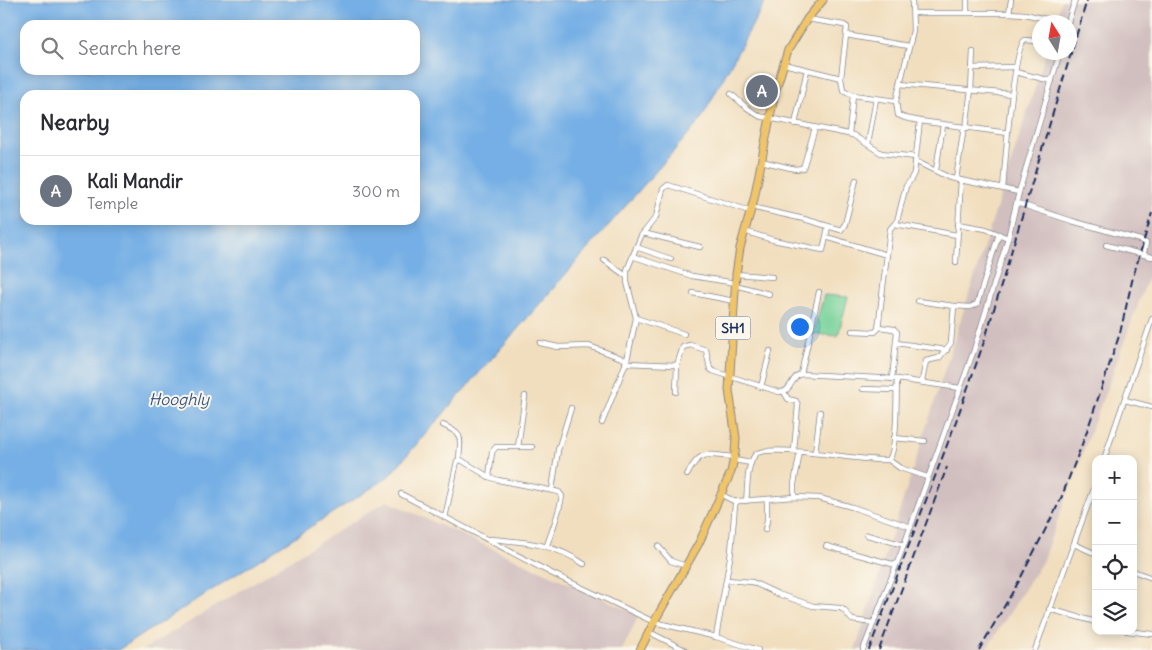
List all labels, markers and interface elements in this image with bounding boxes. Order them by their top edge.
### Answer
north arrow [1032,15,1077,60]
search box [20,20,420,75]
icon: search [38,34,66,62]
text: Search here [78,36,181,60]
pin: A [746,72,778,110]
text: Nearby [40,109,110,136]
text: Kali Mandir [87,169,183,193]
text: A [51,181,61,201]
text: 300 m [352,181,400,201]
text: Temple [87,193,138,213]
your location [787,314,813,340]
road number: SH1 [716,316,750,339]
water label: Hooghly [149,389,211,409]
map controls [1092,455,1137,635]
button: + [1092,455,1137,500]
button: − [1092,500,1137,545]
button: locate [1092,545,1137,590]
button: layers [1092,590,1137,635]

